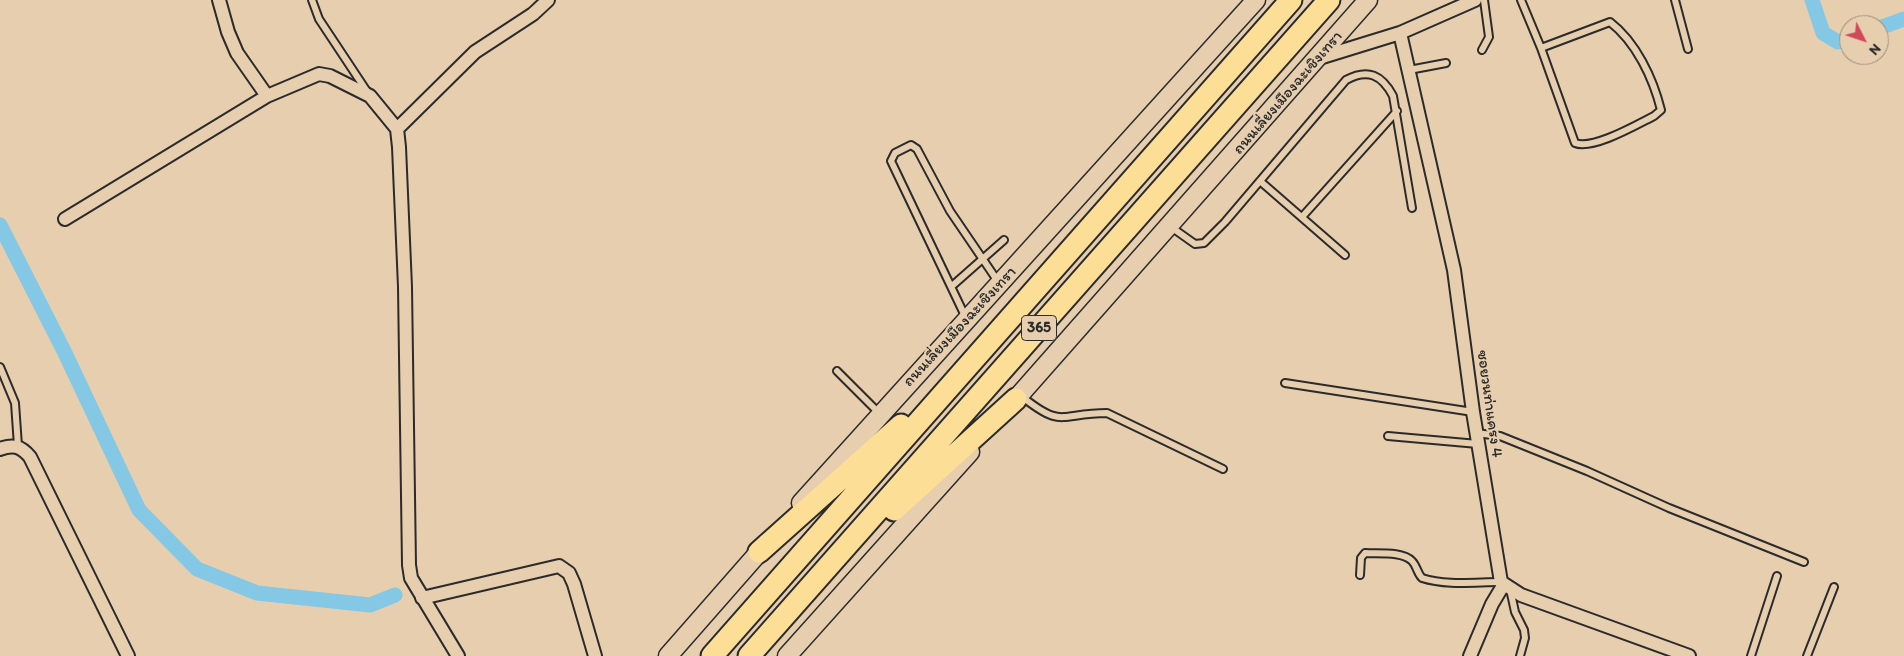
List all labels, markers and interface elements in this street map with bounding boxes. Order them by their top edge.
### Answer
north arrow [1839,15,1889,65]
street label: ถนนเลี่ยงเมืองฉะเชิงเทรา [1229,27,1347,159]
text: N [1865,40,1884,59]
street label: ถนนเลี่ยงเมืองฉะเชิงเทรา [899,263,1021,391]
road number: 365 [1022,316,1056,340]
street label: ซอยวนท่าแครง 4 [1472,349,1506,459]

